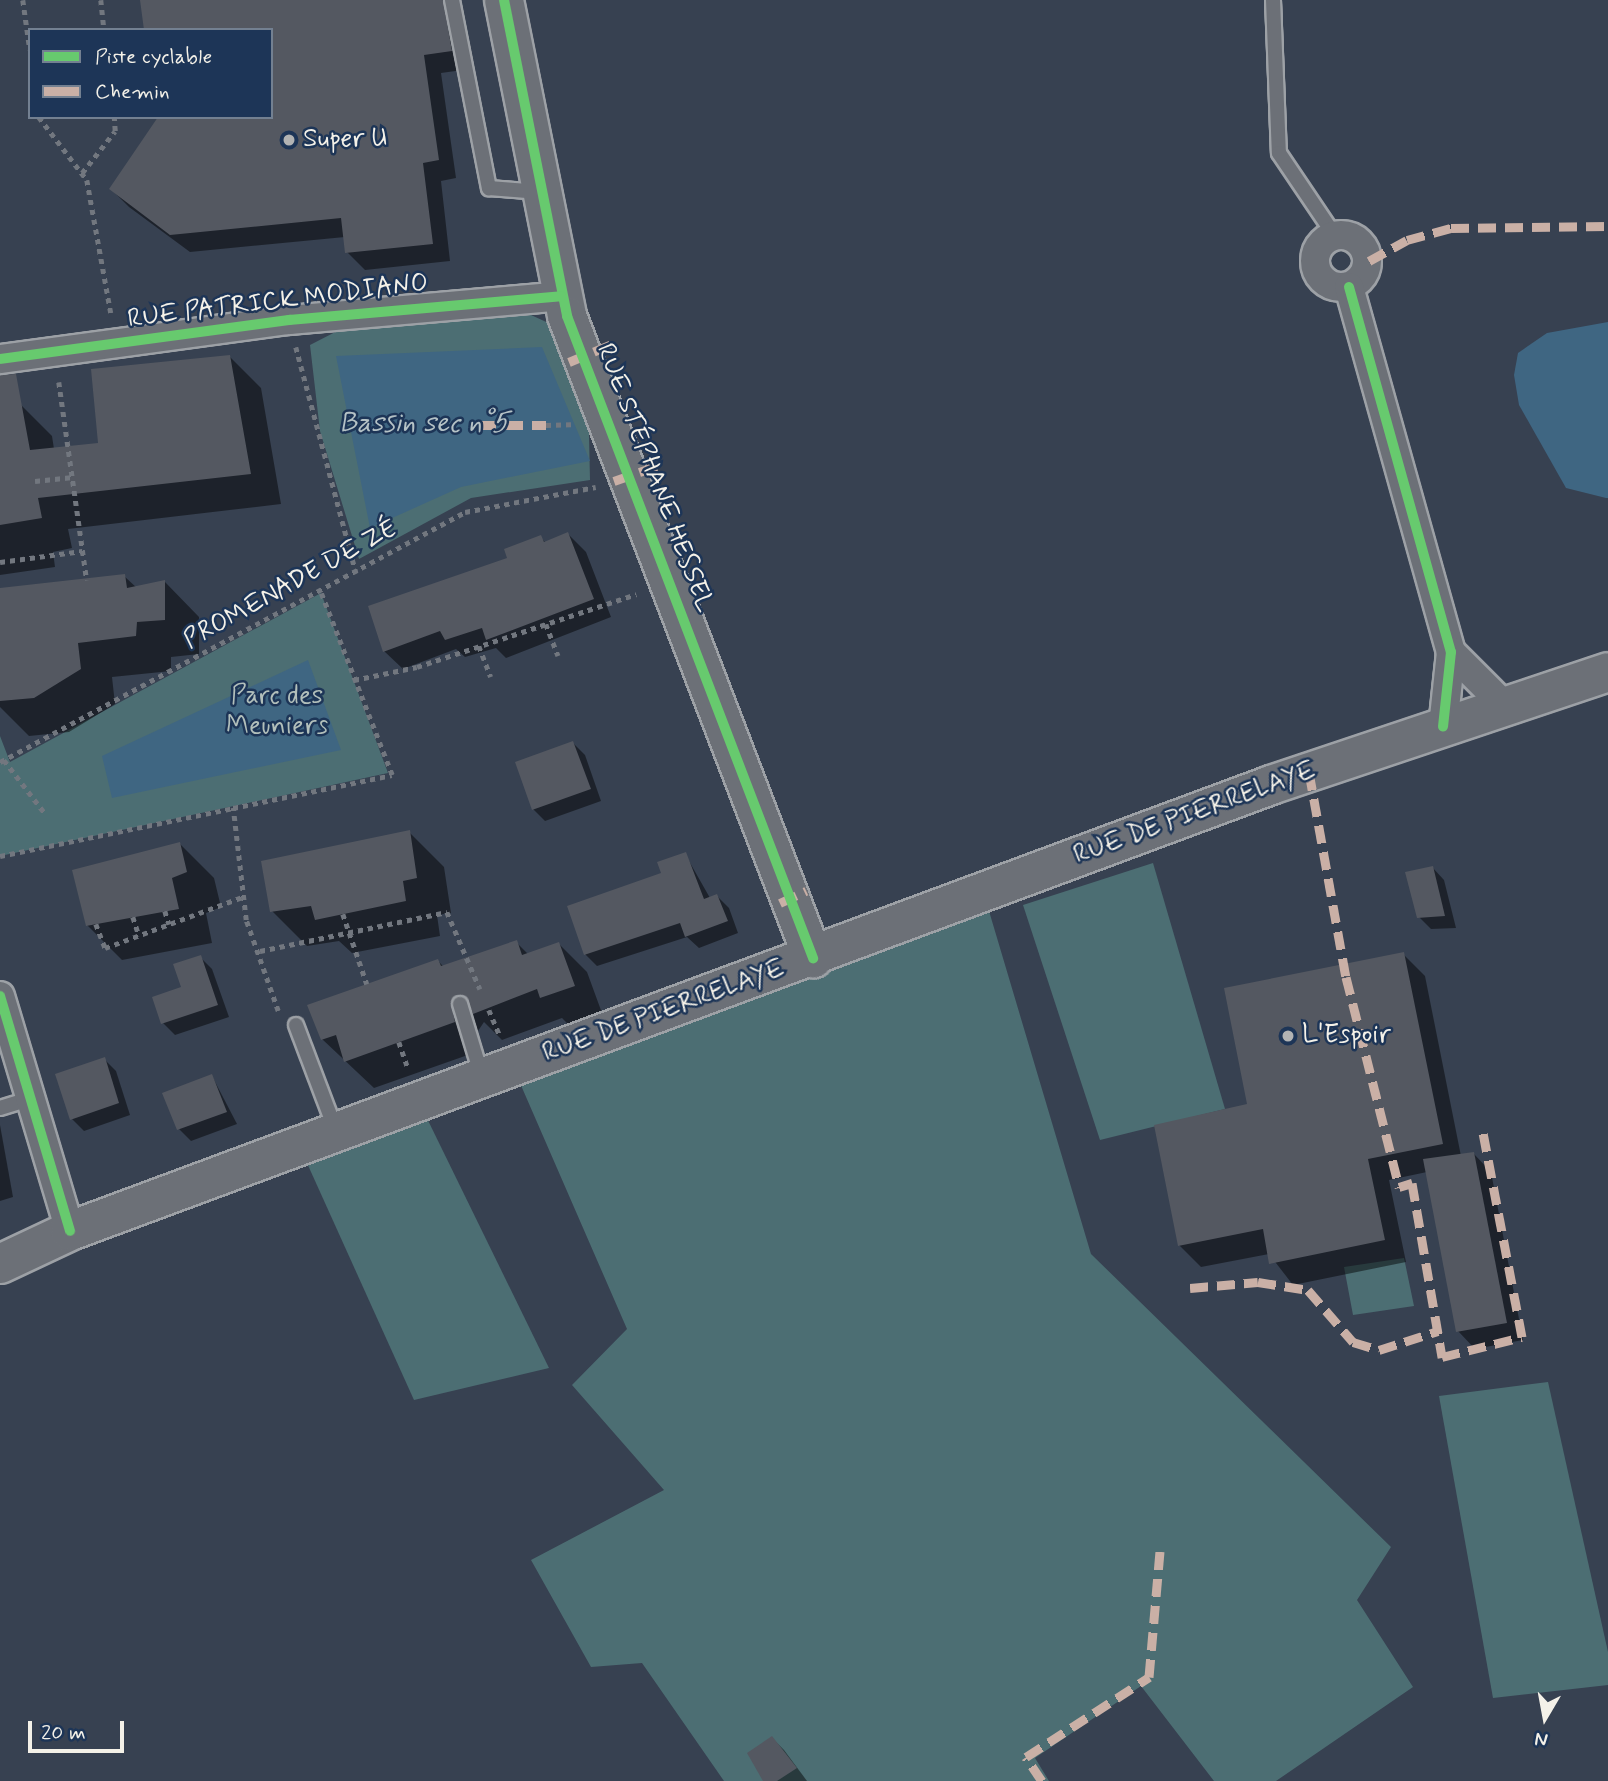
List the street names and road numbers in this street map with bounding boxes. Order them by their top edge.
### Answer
street label: RUE PATRICK MODIANO [125,268,431,336]
street label: RUE STÉPHANE HESSEL [588,338,720,618]
street label: PROMENADE DE ZÉ [180,514,402,656]
street label: RUE DE PIERRELAYE [1069,755,1321,873]
street label: RUE DE PIERRELAYE [538,953,790,1071]

